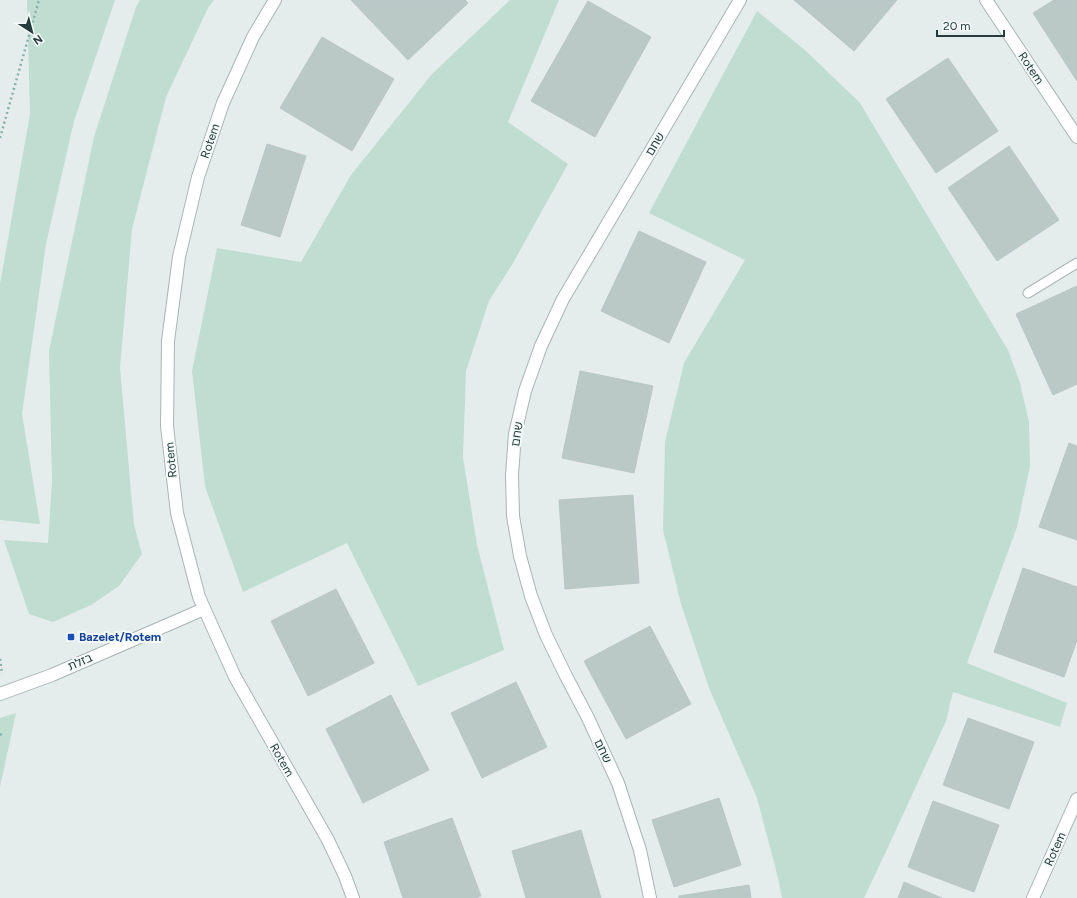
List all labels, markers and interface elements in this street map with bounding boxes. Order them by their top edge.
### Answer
north arrow [12,12,52,52]
scale bar [937,12,1004,38]
text: 20 m [943,19,971,33]
text: N [30,32,45,47]
street label: Rotem [1015,49,1047,87]
street label: Rotem [198,122,222,160]
street label: שחם [643,130,667,158]
street label: שחם [508,421,526,447]
street label: Rotem [162,441,180,479]
place label: Bazelet/Rotem [79,630,161,644]
marker: Bazelet/Rotem [66,632,76,642]
street label: בזלת [66,650,94,674]
street label: שחם [591,737,615,765]
street label: Rotem [267,741,297,779]
street label: Rotem [1041,830,1069,868]

